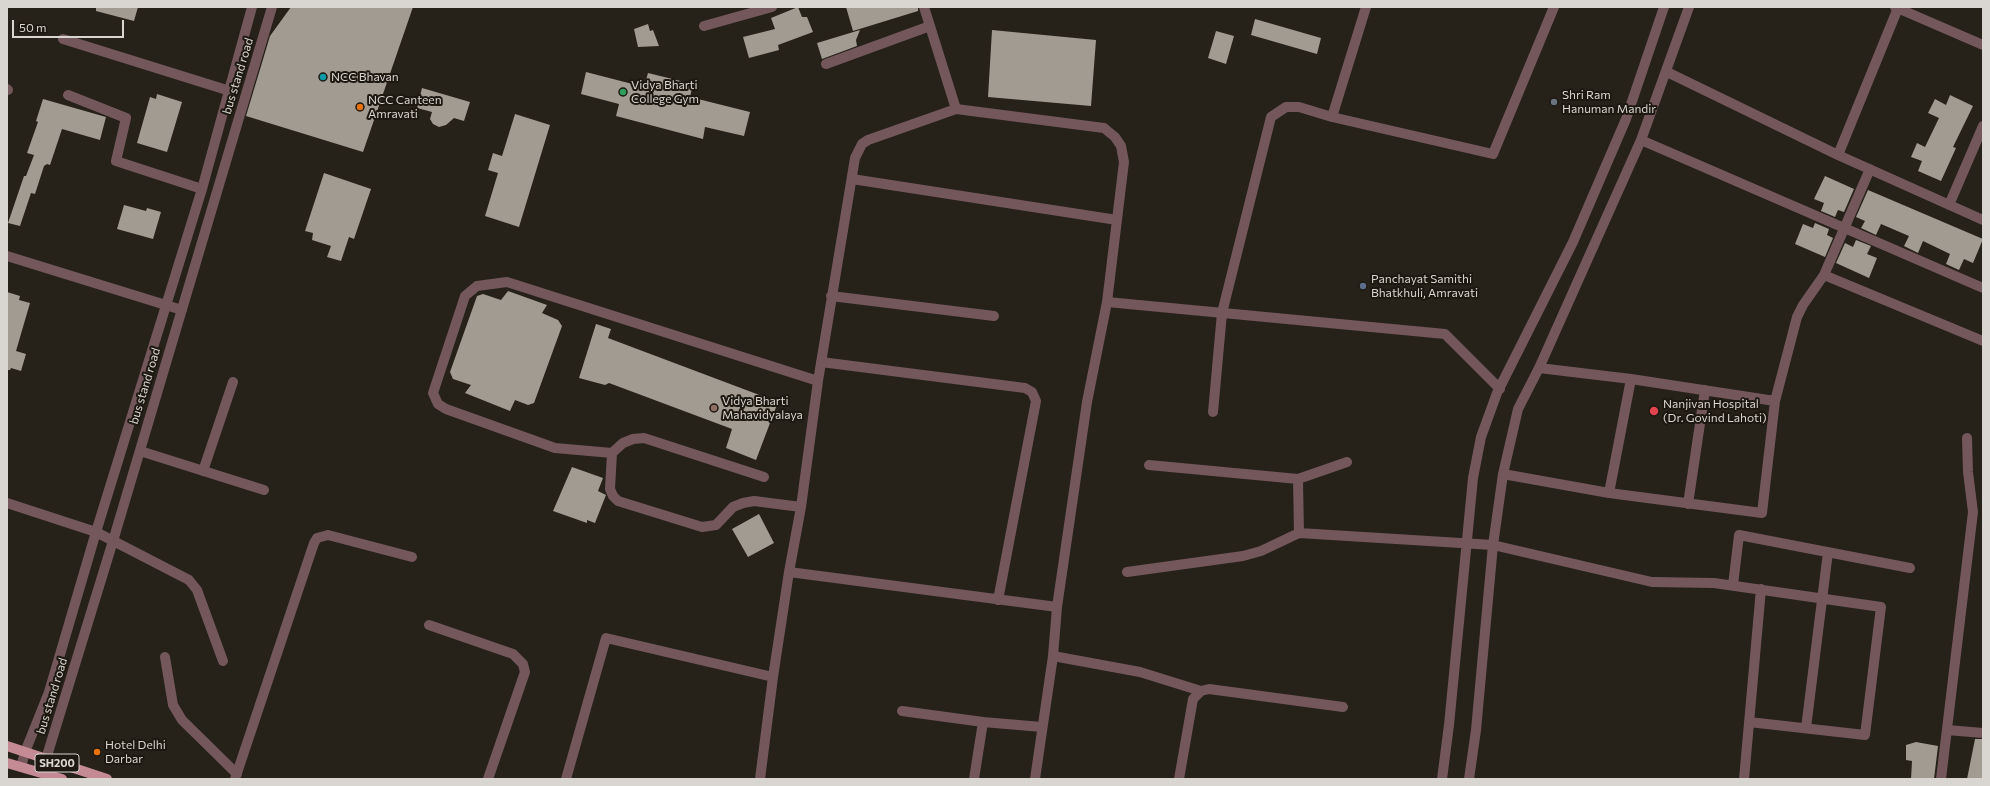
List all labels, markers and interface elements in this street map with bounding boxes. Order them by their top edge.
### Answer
scale bar [14,12,126,38]
text: 50 m [19,20,47,34]
street label: bus stand road [220,36,256,116]
place label: NCC Bhavan [331,70,399,84]
marker: NCC Bhavan [318,72,328,82]
place label: Vidya Bharti College Gym [631,78,699,106]
marker: Vidya Bharti College Gym [618,87,628,97]
place label: Shri Ram Hanuman Mandir [1562,88,1656,116]
place label: NCC Canteen Amravati [368,93,442,121]
marker: Shri Ram Hanuman Mandir [1549,97,1559,107]
marker: NCC Canteen Amravati [355,102,365,112]
place label: Panchayat Samithi Bhatkhuli, Amravati [1371,272,1478,300]
marker: Panchayat Samithi Bhatkhuli, Amravati [1358,281,1368,291]
street label: bus stand road [127,346,163,426]
place label: Vidya Bharti Mahavidyalaya [722,394,803,422]
place label: Nanjivan Hospital (Dr. Govind Lahoti) [1663,397,1767,425]
marker: Vidya Bharti Mahavidyalaya [709,403,719,413]
marker: Nanjivan Hospital (Dr. Govind Lahoti) [1648,405,1660,417]
street label: bus stand road [34,656,70,736]
place label: Hotel Delhi Darbar [105,738,166,766]
marker: Hotel Delhi Darbar [92,747,102,757]
road number: SH200 [35,754,79,772]

